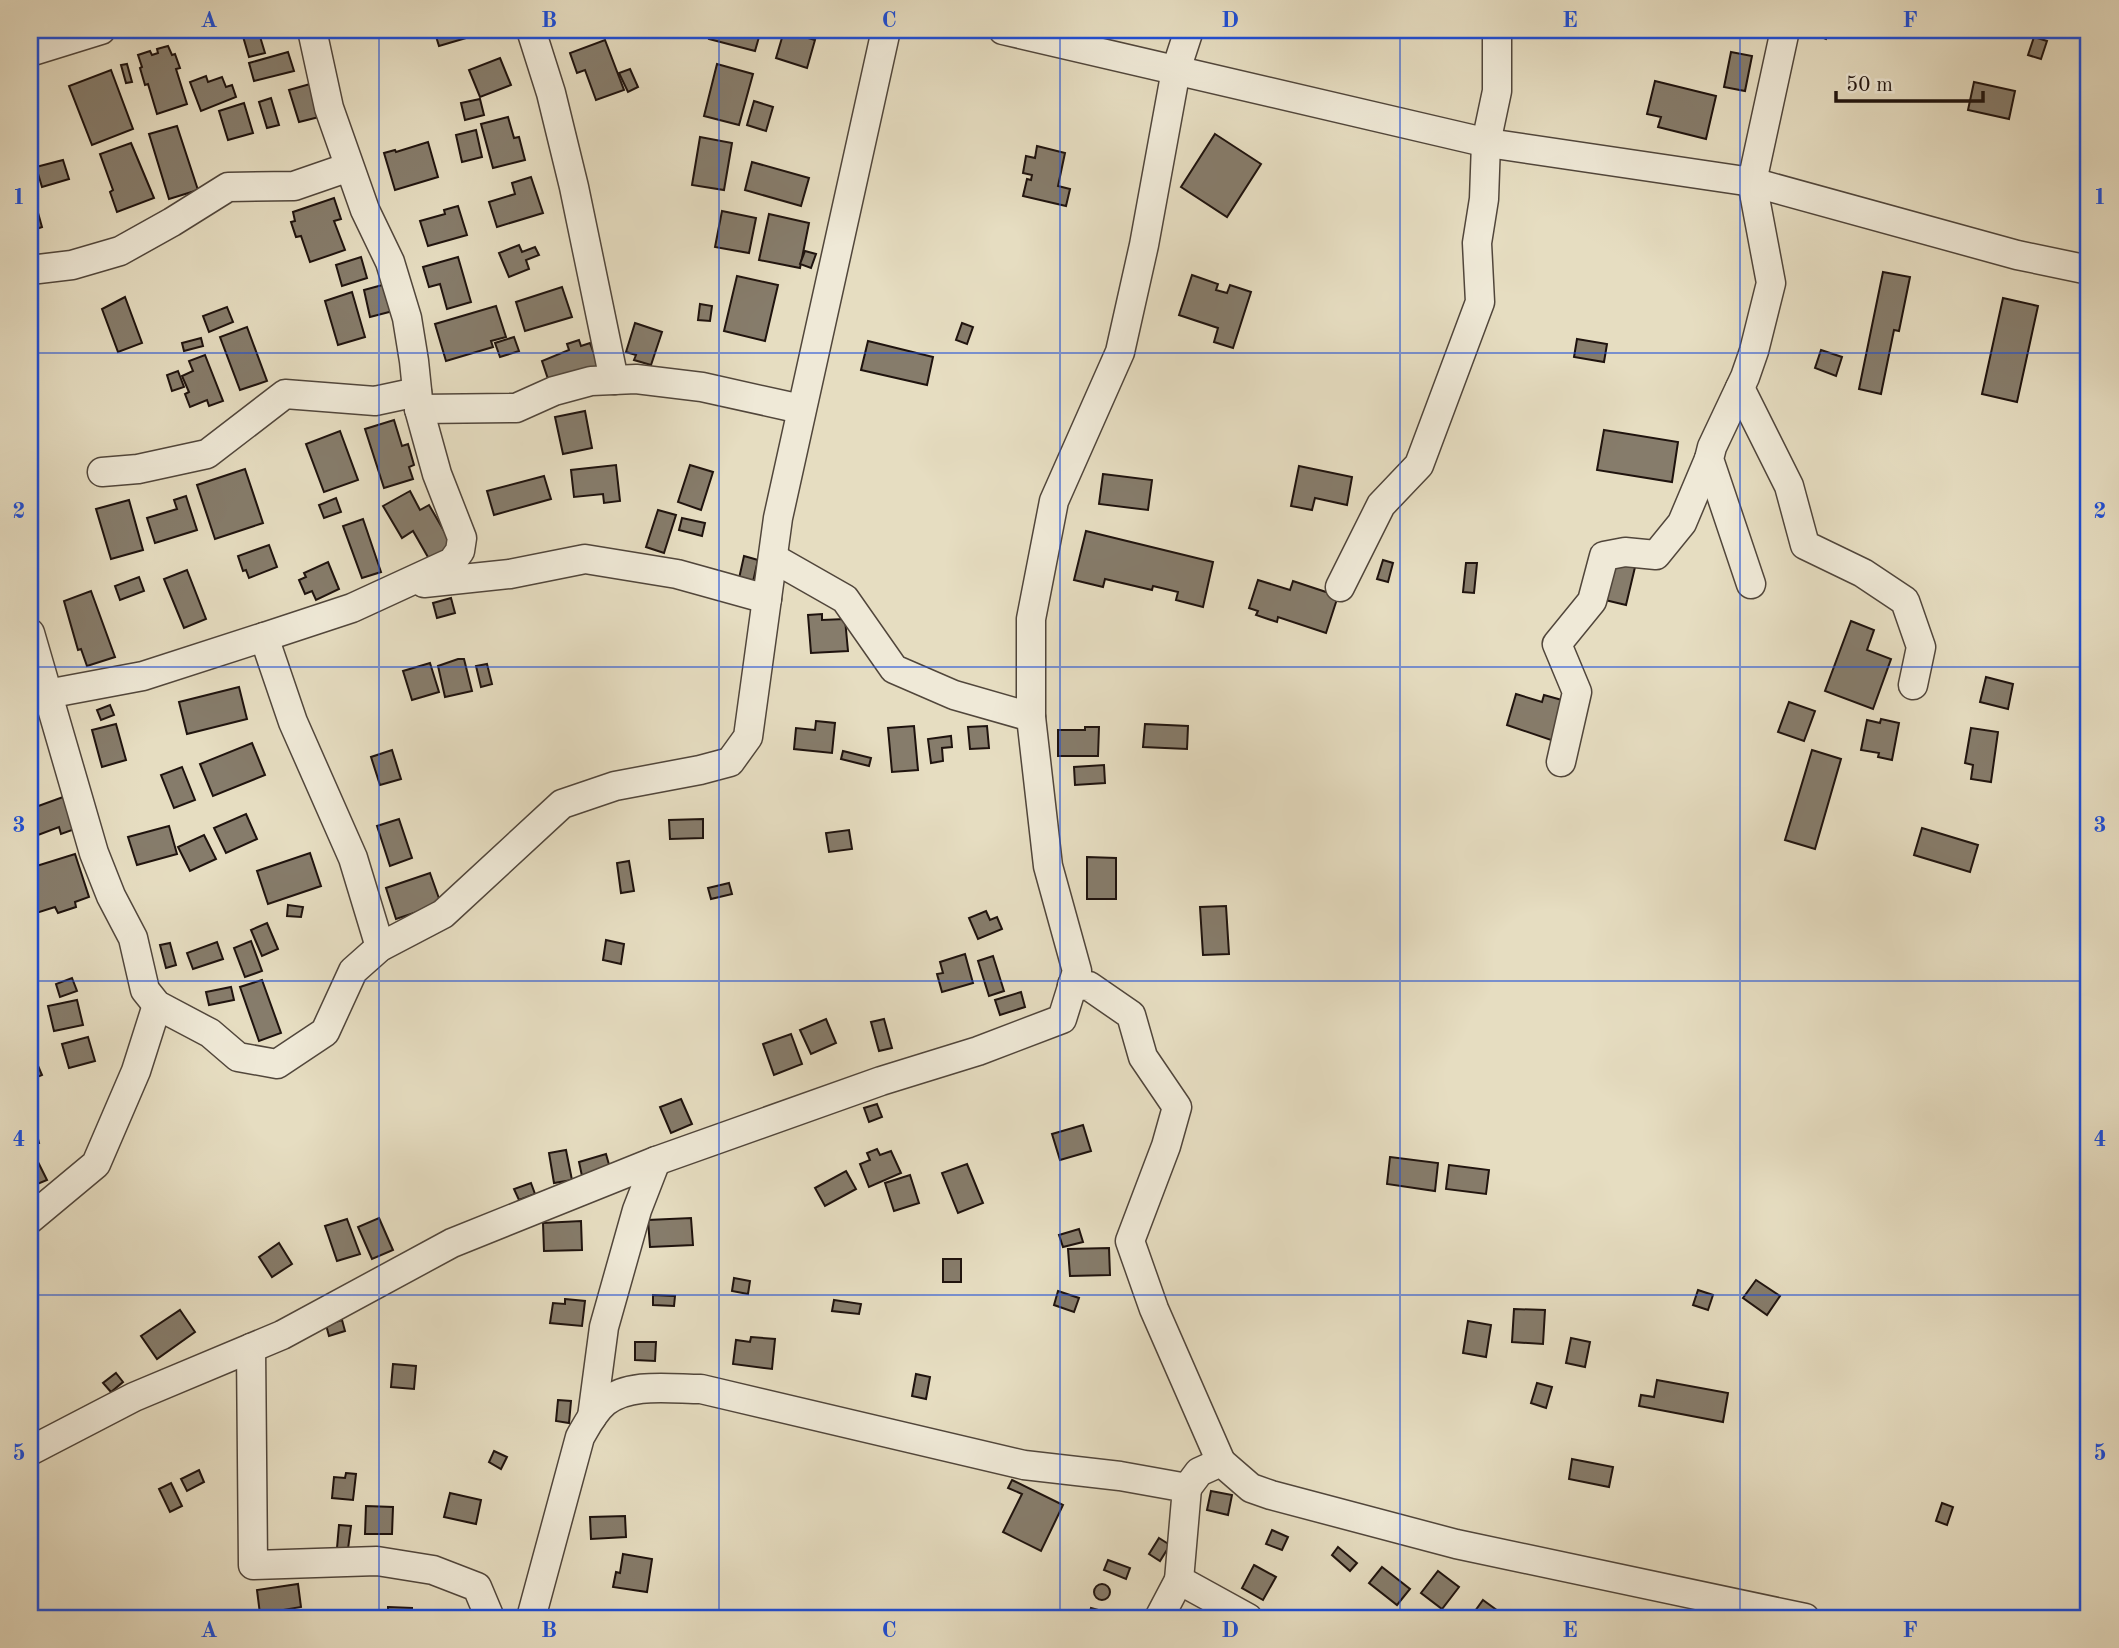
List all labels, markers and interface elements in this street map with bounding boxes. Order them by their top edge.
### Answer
text: A [200,9,218,32]
text: B [541,9,557,32]
text: C [881,9,897,32]
text: D [1221,9,1239,32]
text: E [1562,9,1578,32]
text: F [1902,9,1918,32]
scale bar [1836,60,1982,104]
text: 50 m [1846,75,1893,96]
text: 1 [12,186,26,209]
text: 1 [2093,186,2107,209]
text: 2 [12,500,26,523]
text: 2 [2093,500,2107,523]
text: 3 [12,814,26,837]
text: 3 [2093,814,2107,837]
text: 4 [12,1128,26,1151]
text: 4 [2093,1128,2107,1151]
text: 5 [12,1442,26,1465]
text: 5 [2093,1442,2107,1465]
text: A [200,1619,218,1642]
text: B [541,1619,557,1642]
text: C [881,1619,897,1642]
text: D [1221,1619,1239,1642]
text: E [1562,1619,1578,1642]
text: F [1902,1619,1918,1642]

